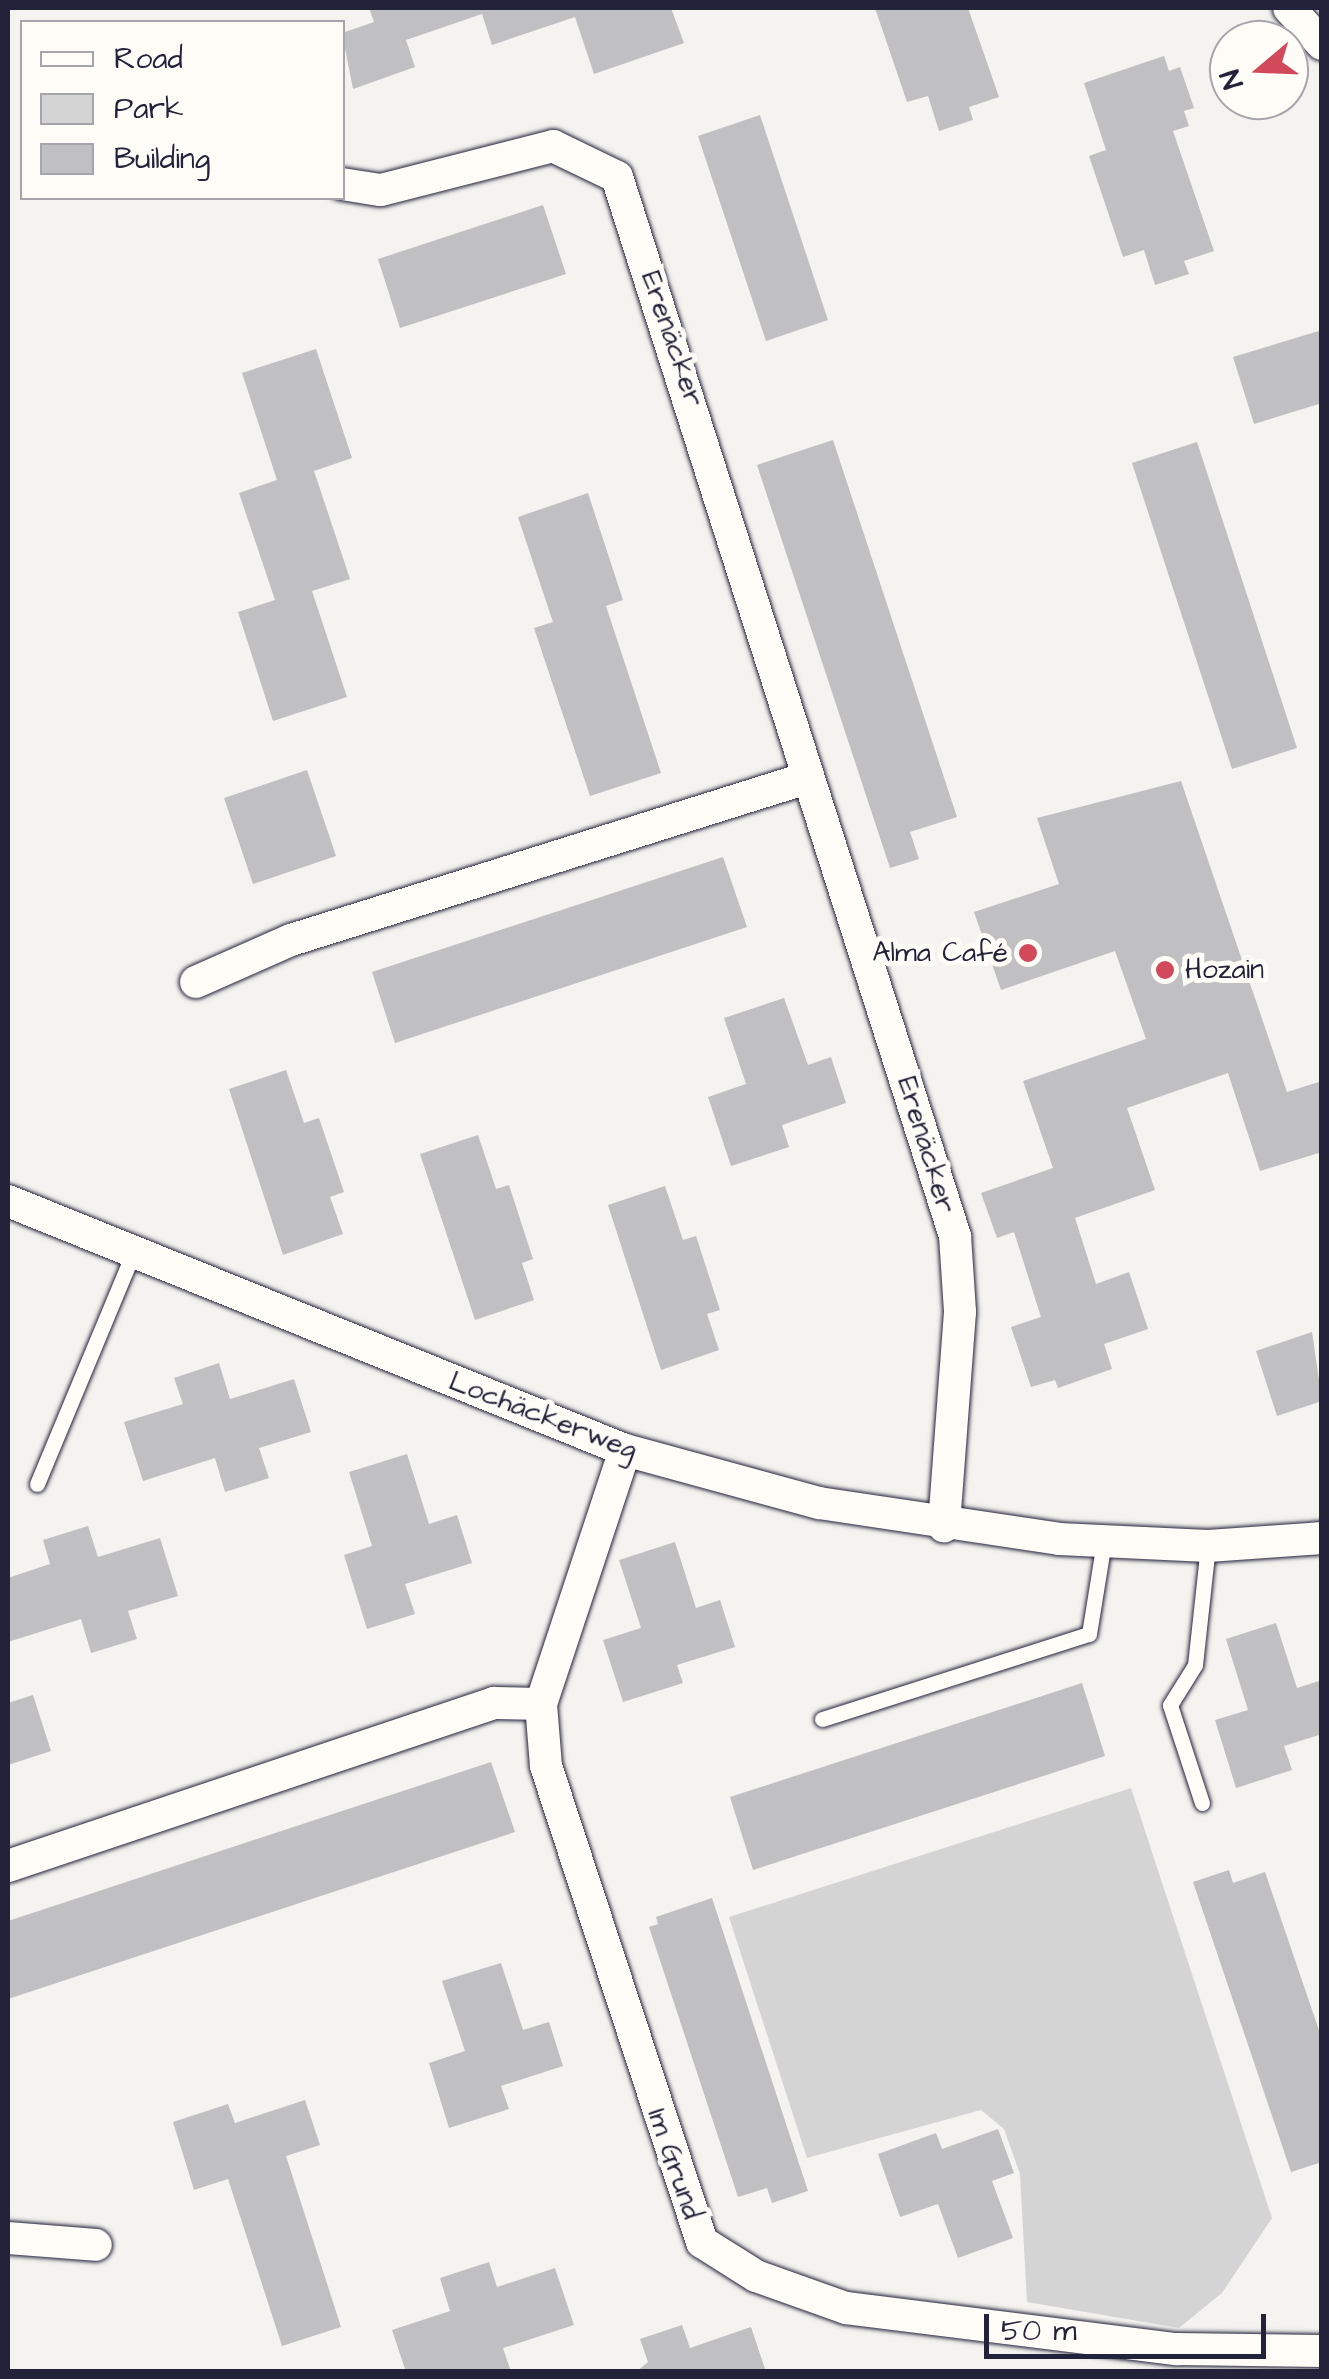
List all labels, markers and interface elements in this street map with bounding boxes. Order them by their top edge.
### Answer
legend [20,20,345,200]
north arrow [1209,20,1309,120]
text: Road [114,38,183,80]
text: N [1211,65,1253,94]
text: Park [114,88,183,130]
text: Building [114,138,210,180]
street label: Erenäcker [633,267,711,411]
place label: Alma Café [873,936,1008,970]
marker: Alma Café [1017,942,1039,964]
place label: Hozain [1185,953,1264,987]
marker: Hozain [1154,959,1176,981]
street label: Erenäcker [889,1073,963,1217]
street label: Lochäckerweg [444,1365,642,1467]
street label: Im Grund [639,2104,709,2224]
scale bar [989,2294,1272,2356]
text: 50 m [1001,2310,1077,2352]

